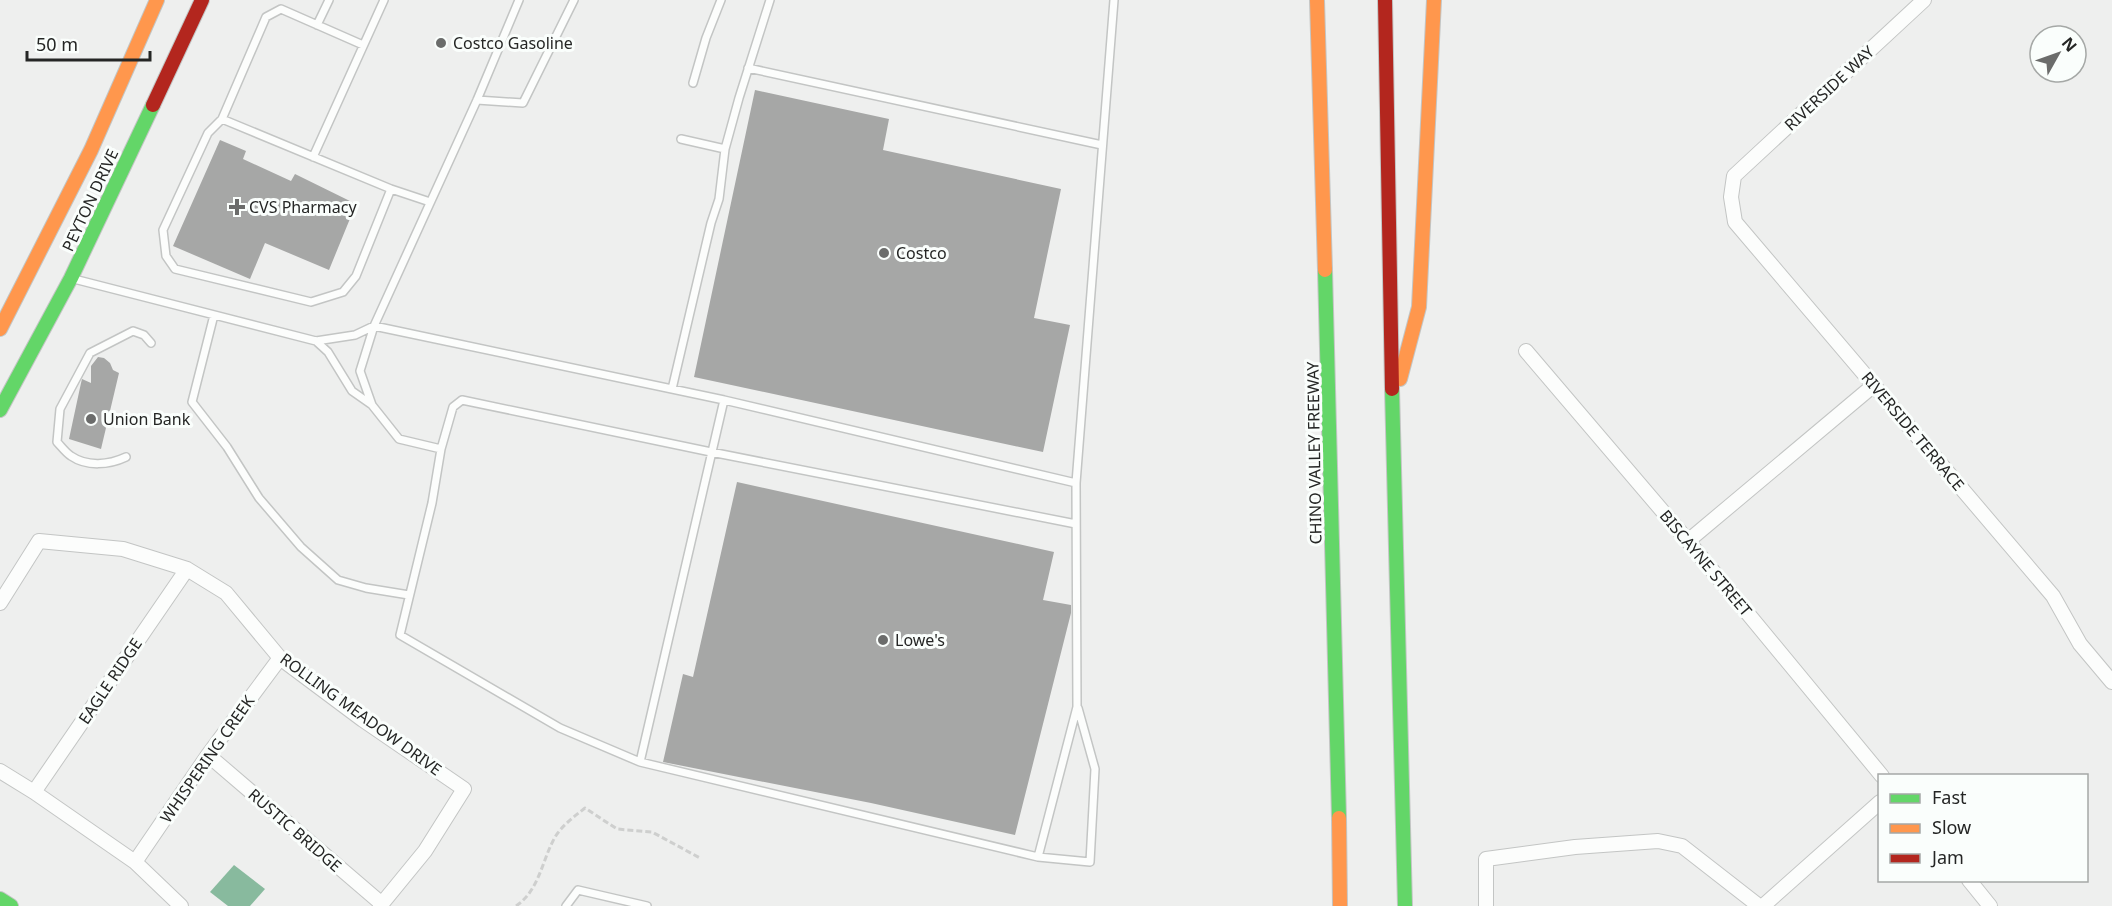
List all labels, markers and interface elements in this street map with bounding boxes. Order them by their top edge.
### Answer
scale bar [27,24,150,62]
north arrow [2028,24,2088,84]
text: 50 m [36,32,78,56]
place label: Costco Gasoline [453,32,573,54]
text: N [2057,32,2082,56]
marker: Costco Gasoline [434,36,448,50]
street label: RIVERSIDE WAY [1779,40,1879,135]
street label: PEYTON DRIVE [57,145,123,255]
place label: CVS Pharmacy [249,196,357,218]
marker: CVS Pharmacy [230,200,244,214]
place label: Costco [896,242,947,264]
marker: Costco [877,246,891,260]
street label: CHINO VALLEY FREEWAY [1301,360,1327,545]
street label: RIVERSIDE TERRACE [1857,367,1969,495]
place label: Union Bank [103,408,191,430]
marker: Union Bank [84,412,98,426]
street label: BISCAYNE STREET [1655,505,1757,621]
place label: Lowe's [895,629,945,651]
marker: Lowe's [876,633,890,647]
street label: EAGLE RIDGE [73,634,147,728]
street label: ROLLING MEADOW DRIVE [276,648,446,780]
street label: WHISPERING CREEK [155,691,259,827]
legend [1878,774,2088,882]
street label: RUSTIC BRIDGE [244,783,346,877]
text: Fast [1932,785,1967,809]
text: Slow [1932,815,1971,839]
text: Jam [1930,845,1964,869]

